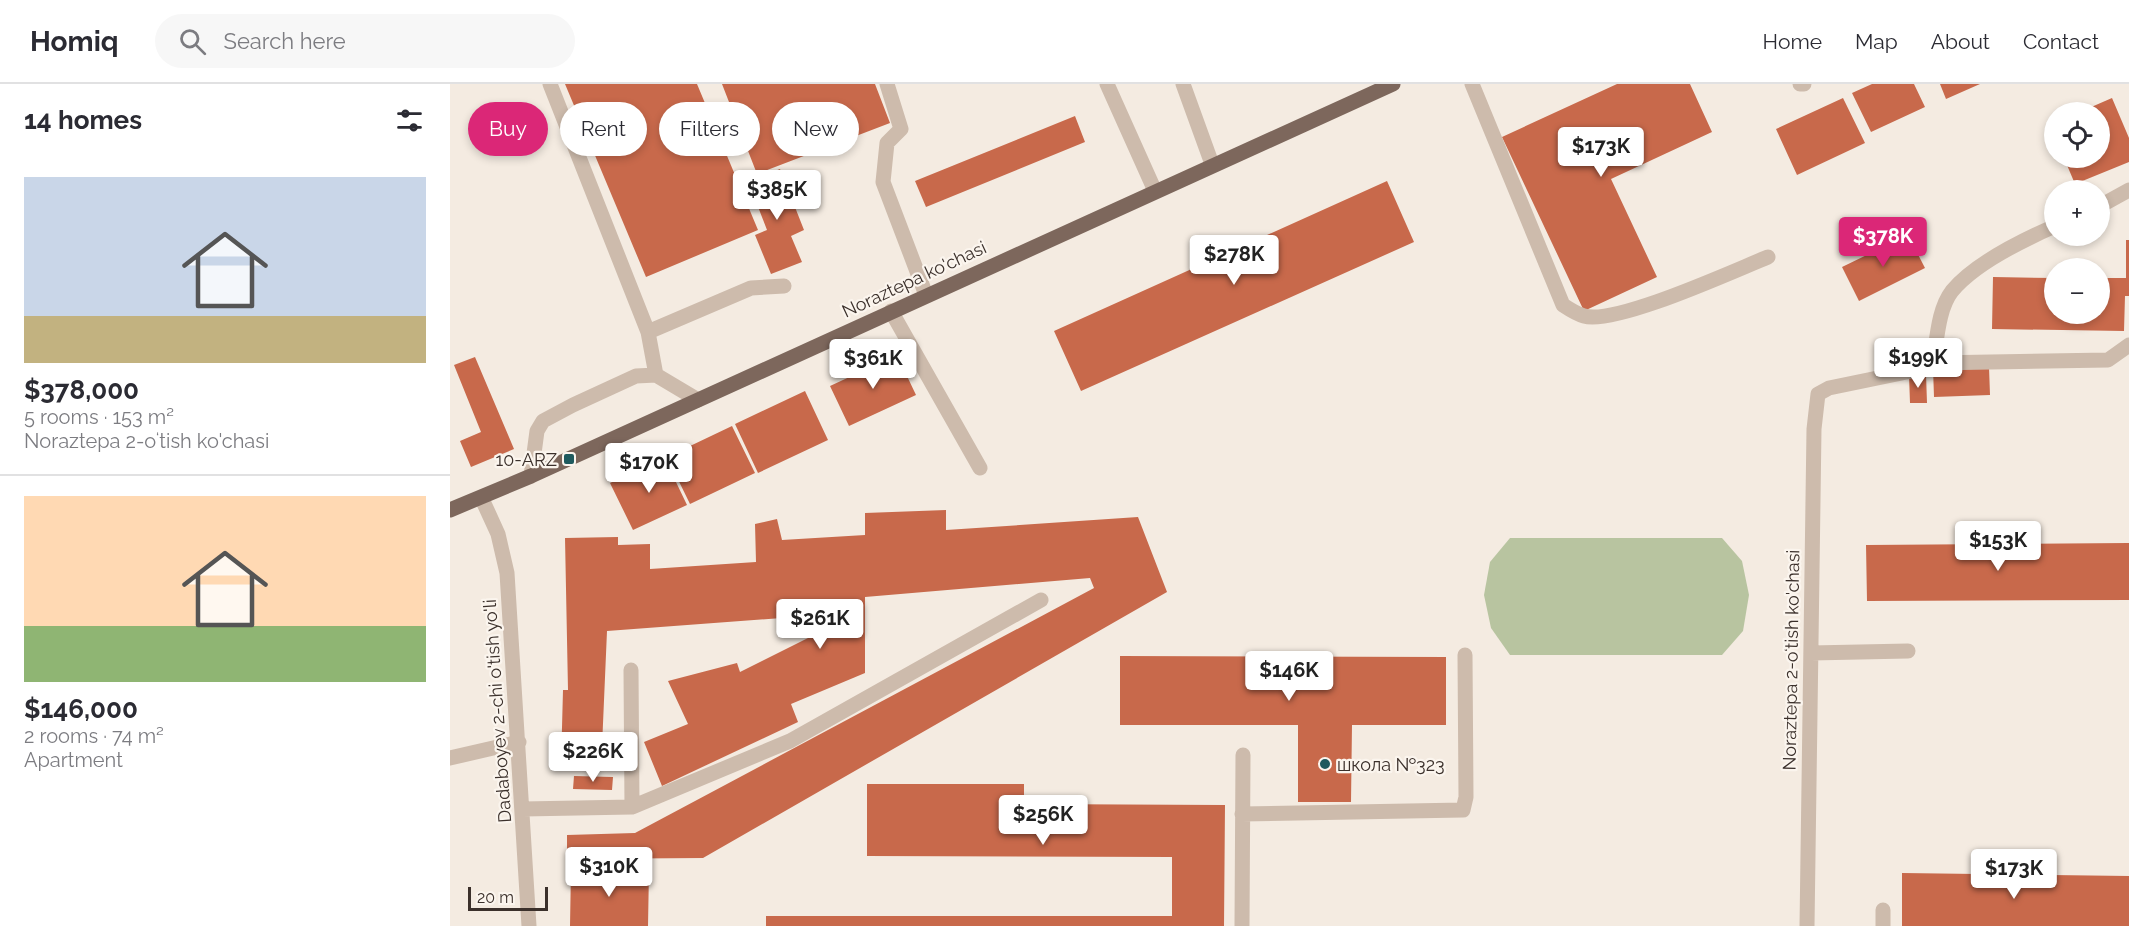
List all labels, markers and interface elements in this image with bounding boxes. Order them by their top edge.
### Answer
search box [155,14,575,68]
text: Homiq [30,25,119,58]
icon: search [176,25,209,58]
text: Search here [224,28,346,54]
text: Home [1763,29,1822,54]
text: Map [1855,29,1898,54]
text: About [1931,29,1990,54]
text: Contact [2023,29,2099,54]
chip: Buy [468,102,548,156]
chip: Rent [560,102,647,156]
chip: Filters [659,102,760,156]
chip: New [772,102,859,156]
map controls [2044,102,2110,324]
button: locate [2044,102,2110,168]
icon: filters [393,104,426,137]
text: 14 homes [24,105,142,135]
pin: $173K [1559,127,1643,178]
text: $173K [1572,134,1630,158]
pin: $385K [735,170,819,221]
text: $385K [747,177,807,201]
button: + [2044,180,2110,246]
icon: home [171,216,279,324]
pin: $378K [1841,217,1925,268]
text: $378K [1853,224,1913,248]
pin: $278K [1192,235,1276,286]
street label: Noraztepa ko'chasi [839,236,989,322]
text: $278K [1204,242,1264,266]
button: − [2044,258,2110,324]
pin: $199K [1876,338,1960,389]
pin: $361K [831,339,915,390]
text: $199K [1888,345,1948,369]
text: $361K [843,346,903,370]
text: $378,000 [24,375,139,405]
text: 5 rooms · 153 m² [24,405,174,429]
text: Noraztepa 2-oʻtish ko'chasi [24,429,269,453]
pin: $170K [607,443,691,494]
place label: 10-ARZ [496,449,557,470]
text: $170K [619,450,679,474]
marker: 10-ARZ [562,452,576,466]
pin: $153K [1956,521,2040,572]
text: $153K [1969,528,2027,552]
icon: home [171,535,279,643]
street label: Noraztepa 2-oʻtish ko'chasi [1779,549,1803,771]
street label: Dadaboyev 2-chi o'tish yo'li [479,599,515,823]
pin: $261K [778,599,862,650]
text: $261K [790,606,850,630]
pin: $146K [1247,651,1331,702]
text: $146K [1259,658,1319,682]
text: $146,000 [24,694,138,724]
text: 2 rooms · 74 m² [24,724,164,748]
pin: $226K [551,732,635,783]
text: $226K [563,739,623,763]
text: Apartment [24,748,123,772]
place label: школа №323 [1337,754,1445,775]
marker: школа №323 [1318,757,1332,771]
pin: $256K [1001,795,1085,846]
text: $256K [1013,802,1073,826]
pin: $310K [567,847,651,898]
pin: $173K [1972,849,2056,900]
text: $310K [579,854,639,878]
text: $173K [1985,856,2043,880]
scale bar [468,884,548,912]
text: 20 m [477,888,514,907]

